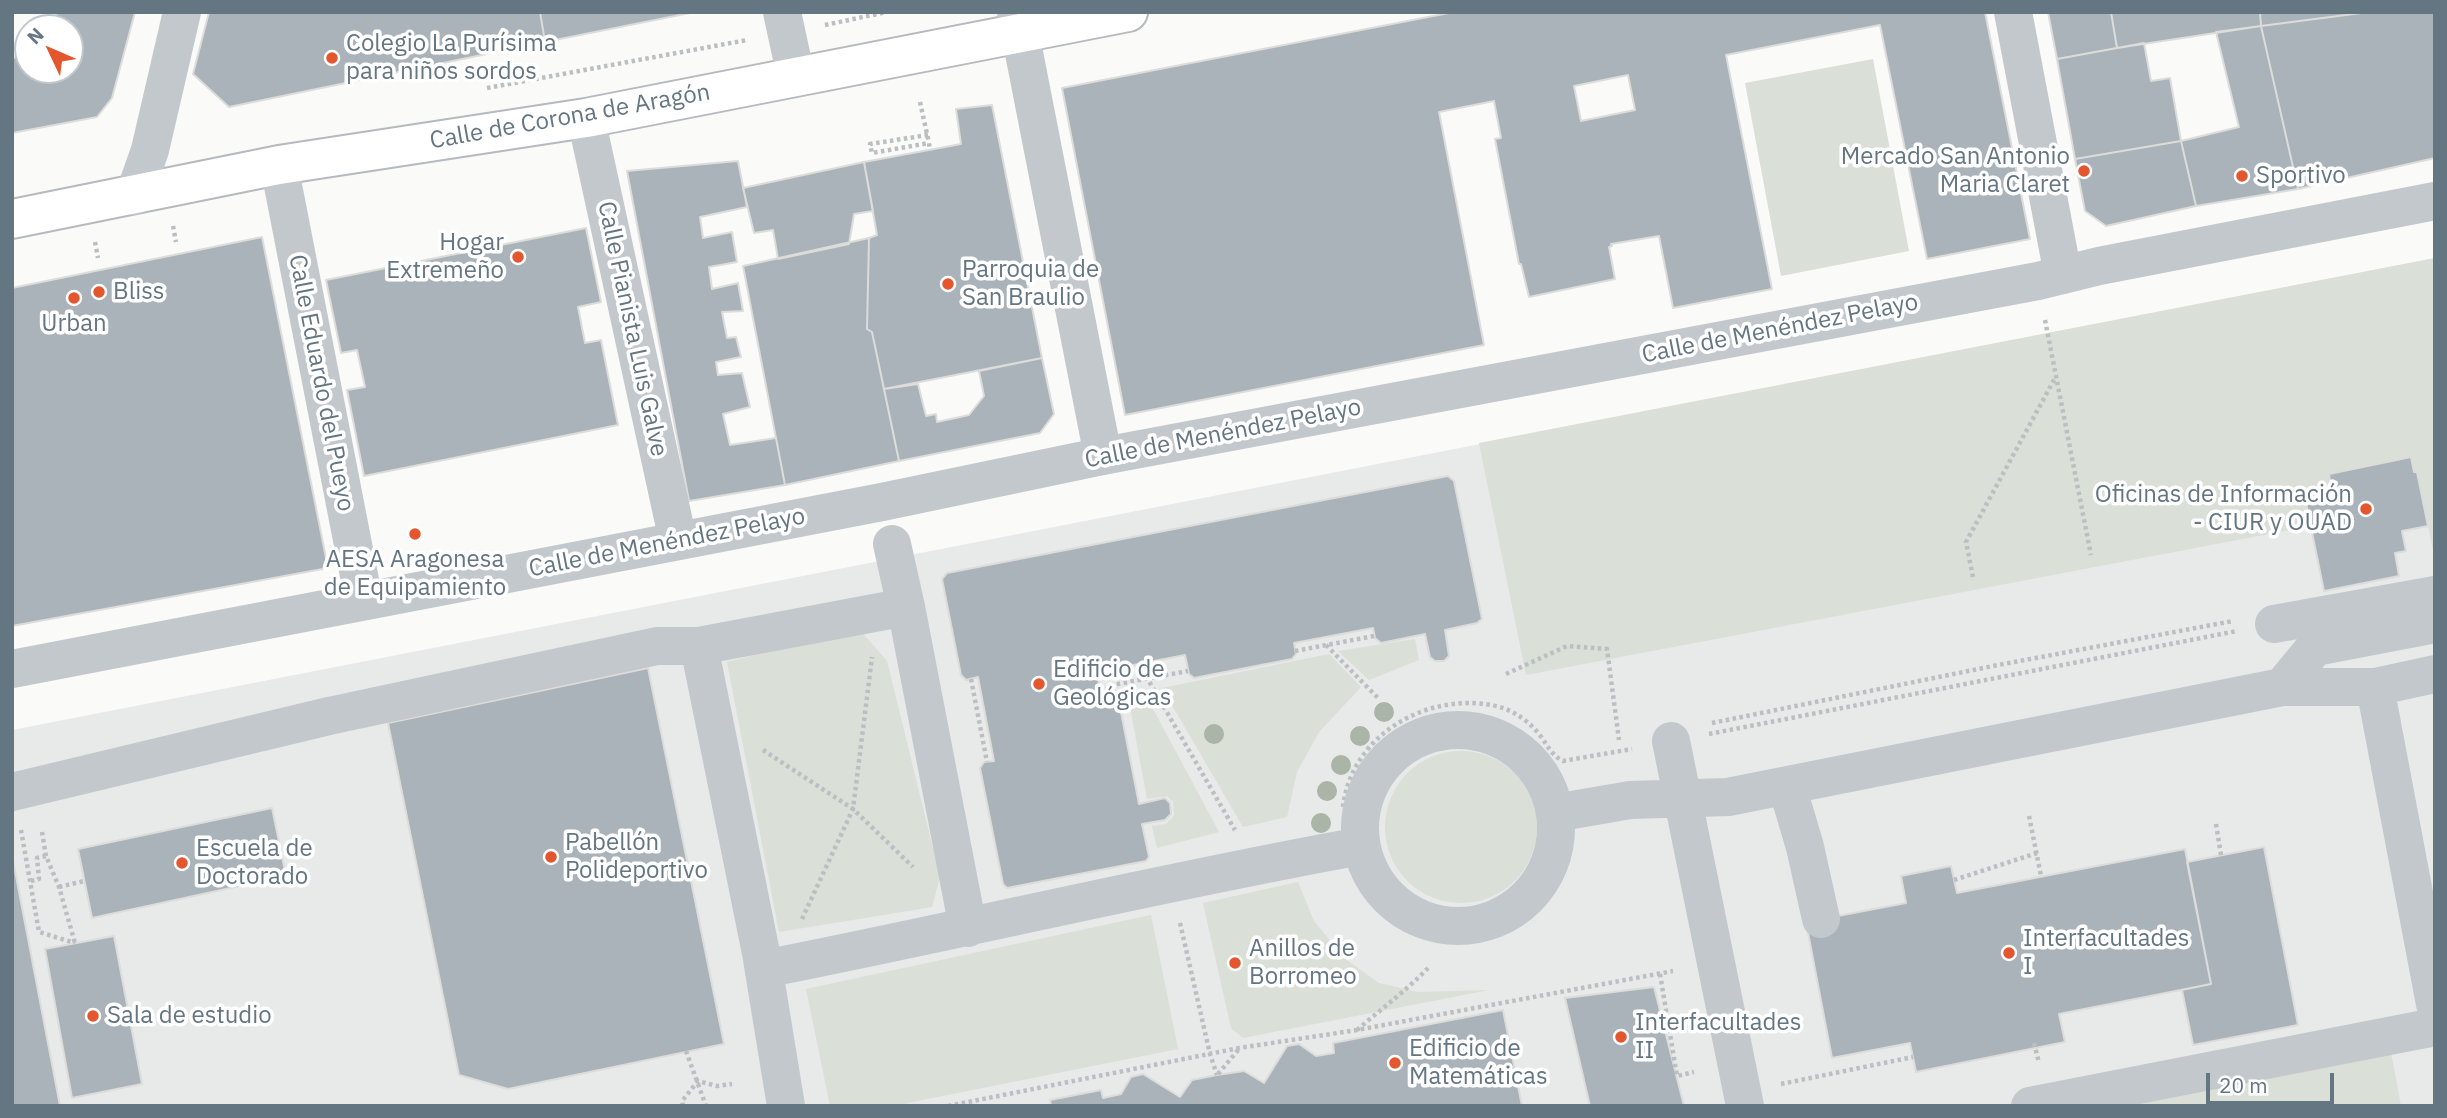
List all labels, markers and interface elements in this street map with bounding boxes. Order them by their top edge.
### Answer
north arrow [14,14,84,84]
text: N [22,23,49,49]
place label: Colegio La Purísima para niños sordos [346,30,557,86]
marker: Colegio La Purísima para niños sordos [324,50,340,66]
street label: Calle de Corona de Aragón [428,78,712,156]
place label: Mercado San Antonio Maria Claret [1841,143,2070,199]
place label: Sportivo [2256,162,2346,190]
marker: Mercado San Antonio Maria Claret [2076,163,2092,179]
marker: Sportivo [2234,168,2250,184]
street label: Calle Pianista Luis Galve [591,199,673,459]
place label: Hogar Extremeño [386,229,504,285]
marker: Hogar Extremeño [510,249,526,265]
street label: Calle Eduardo del Pueyo [282,252,360,514]
place label: Parroquia de San Braulio [962,256,1099,312]
marker: Parroquia de San Braulio [940,276,956,292]
place label: Bliss [113,278,164,306]
marker: Bliss [91,284,107,300]
street label: Calle de Menéndez Pelayo [1639,288,1921,370]
marker: Urban [66,290,82,306]
place label: Urban [41,310,107,338]
street label: Calle de Menéndez Pelayo [1082,393,1364,475]
place label: Oficinas de Información - CIUR y OUAD [2095,481,2352,537]
marker: Oficinas de Información - CIUR y OUAD [2358,501,2374,517]
street label: Calle de Menéndez Pelayo [526,502,808,584]
marker: AESA Aragonesa de Equipamiento [407,526,423,542]
place label: AESA Aragonesa de Equipamiento [324,546,506,602]
place label: Edificio de Geológicas [1053,656,1172,712]
marker: Edificio de Geológicas [1031,676,1047,692]
place label: Pabellón Polideportivo [565,829,708,885]
place label: Escuela de Doctorado [196,835,313,891]
marker: Pabellón Polideportivo [543,849,559,865]
marker: Escuela de Doctorado [174,855,190,871]
place label: Interfacultades I [2023,925,2189,981]
place label: Anillos de Borromeo [1249,935,1357,991]
marker: Interfacultades I [2001,945,2017,961]
marker: Anillos de Borromeo [1227,955,1243,971]
place label: Sala de estudio [107,1002,272,1030]
marker: Sala de estudio [85,1008,101,1024]
place label: Interfacultades II [1635,1009,1801,1065]
marker: Interfacultades II [1613,1029,1629,1045]
place label: Edificio de Matemáticas [1409,1035,1548,1091]
marker: Edificio de Matemáticas [1387,1055,1403,1071]
scale bar [2209,1058,2337,1102]
text: 20 m [2219,1071,2268,1099]

